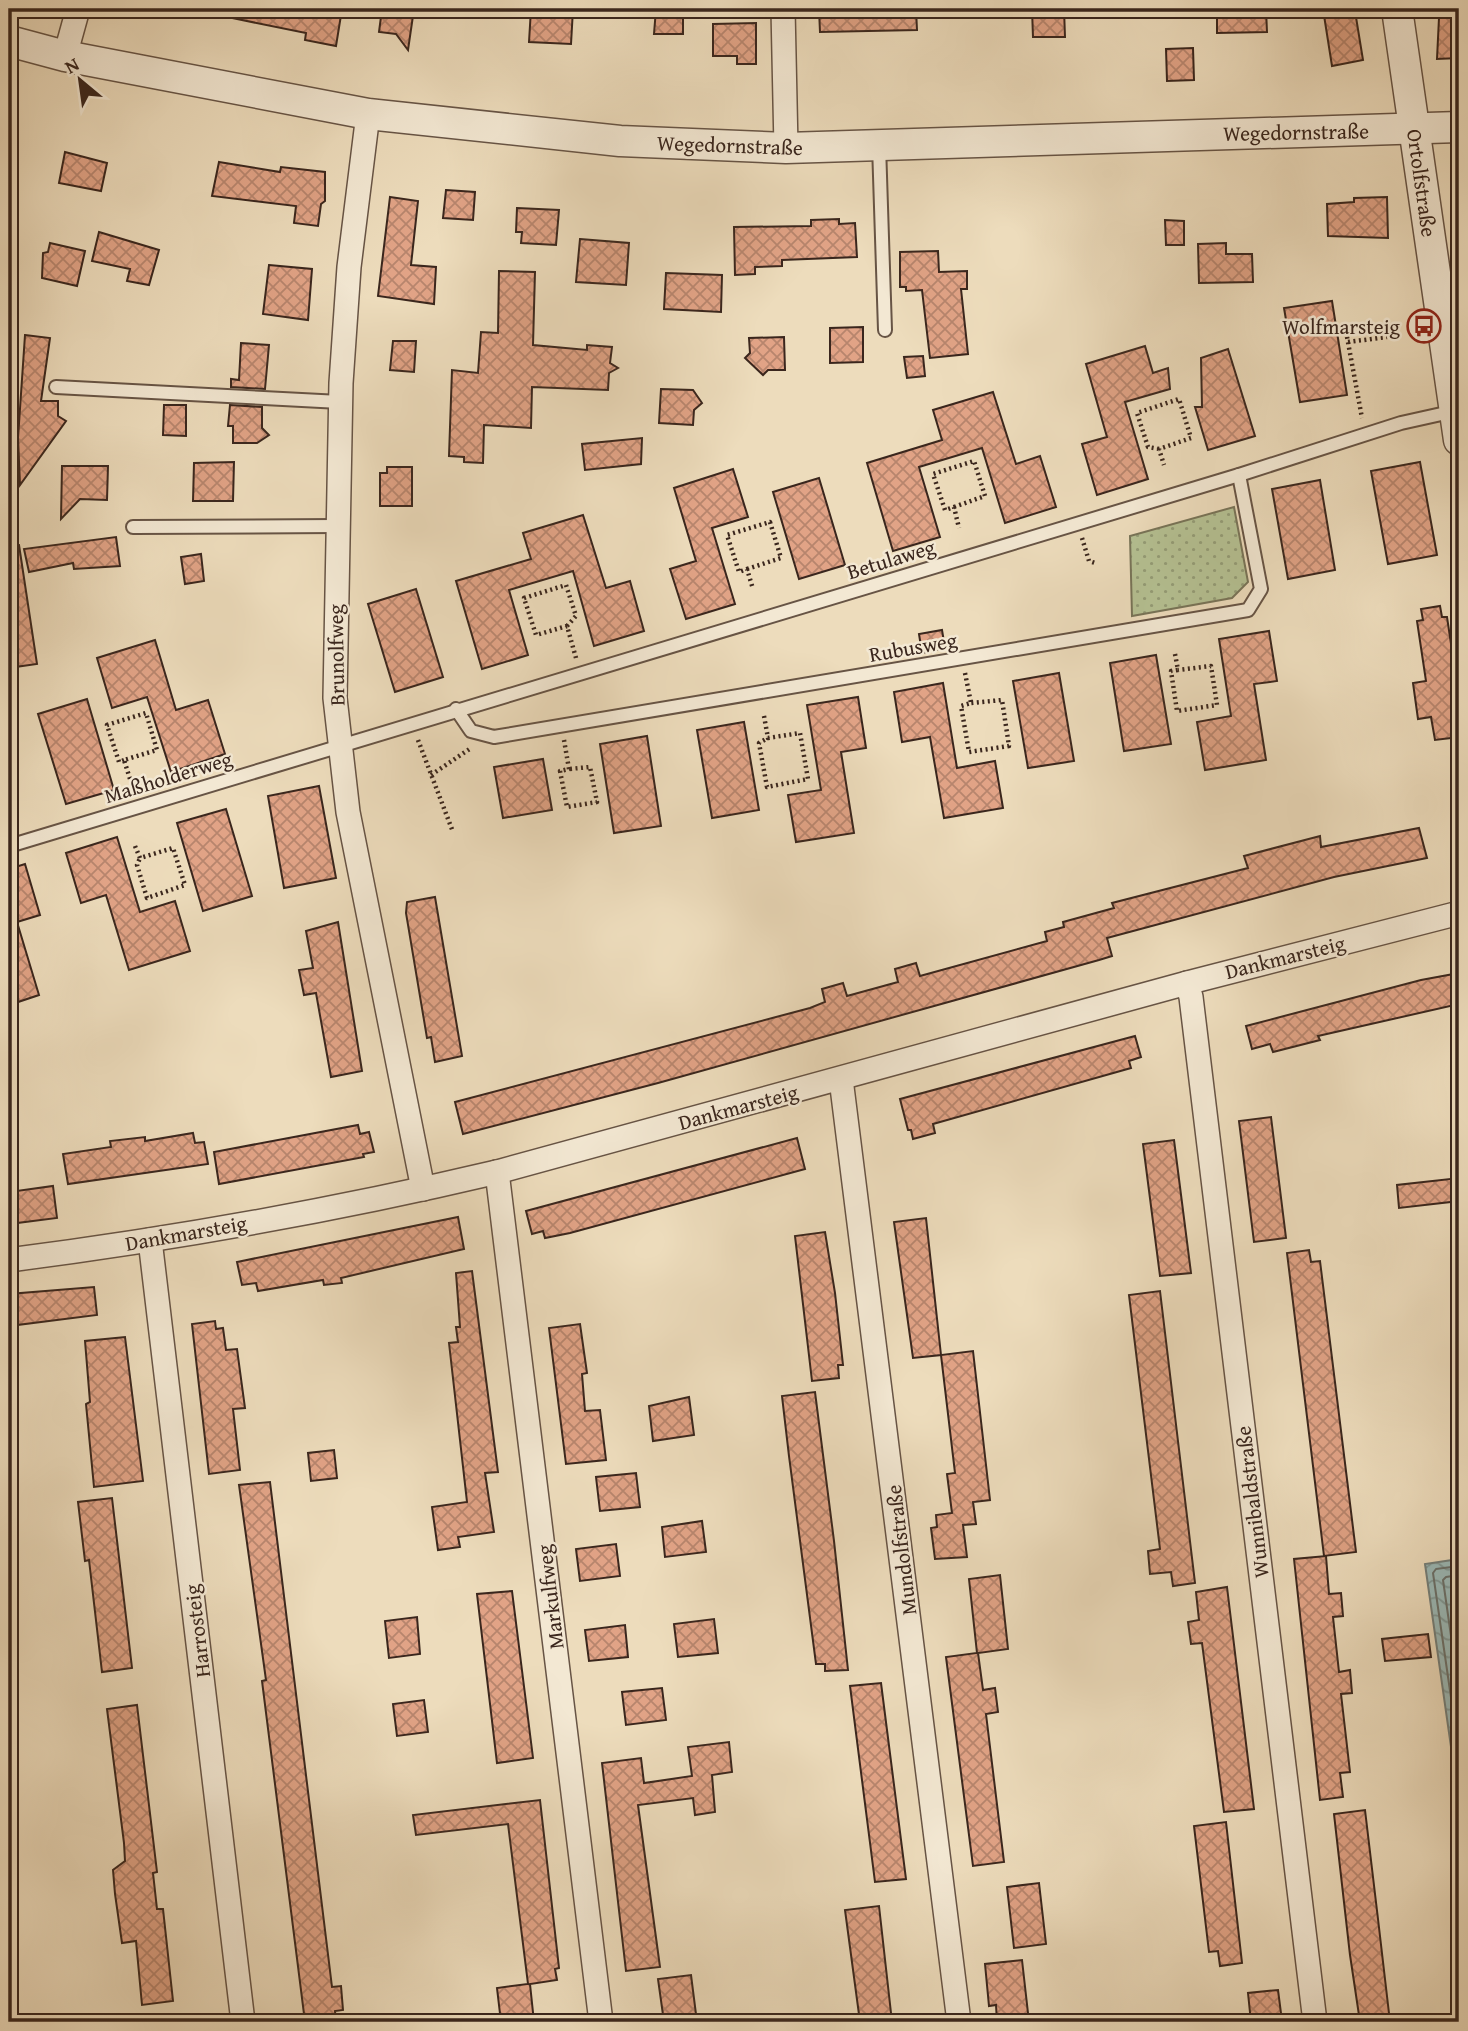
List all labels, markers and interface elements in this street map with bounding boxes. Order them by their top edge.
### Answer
north arrow [46,46,116,116]
text: N [59,50,84,80]
street label: Wegedornstraße [1223,115,1369,149]
street label: Wegedornstraße [657,127,804,163]
street label: Ortolfstraße [1399,127,1445,239]
bus stop icon: Wolfmarsteig [1405,307,1443,345]
place label: Wolfmarsteig [1282,311,1401,342]
street label: Betulaweg [843,531,939,587]
street label: Brunolfweg [320,603,352,706]
street label: Rubusweg [867,624,960,670]
street label: Maßholderweg [100,743,236,811]
street label: Dankmarsteig [1222,927,1349,987]
street label: Dankmarsteig [675,1076,802,1138]
street label: Dankmarsteig [123,1207,250,1259]
street label: Wunnibaldstraße [1227,1424,1277,1580]
street label: Mundolfstraße [878,1483,924,1617]
street label: Markulfweg [528,1542,572,1651]
street label: Harrosteig [176,1582,218,1679]

